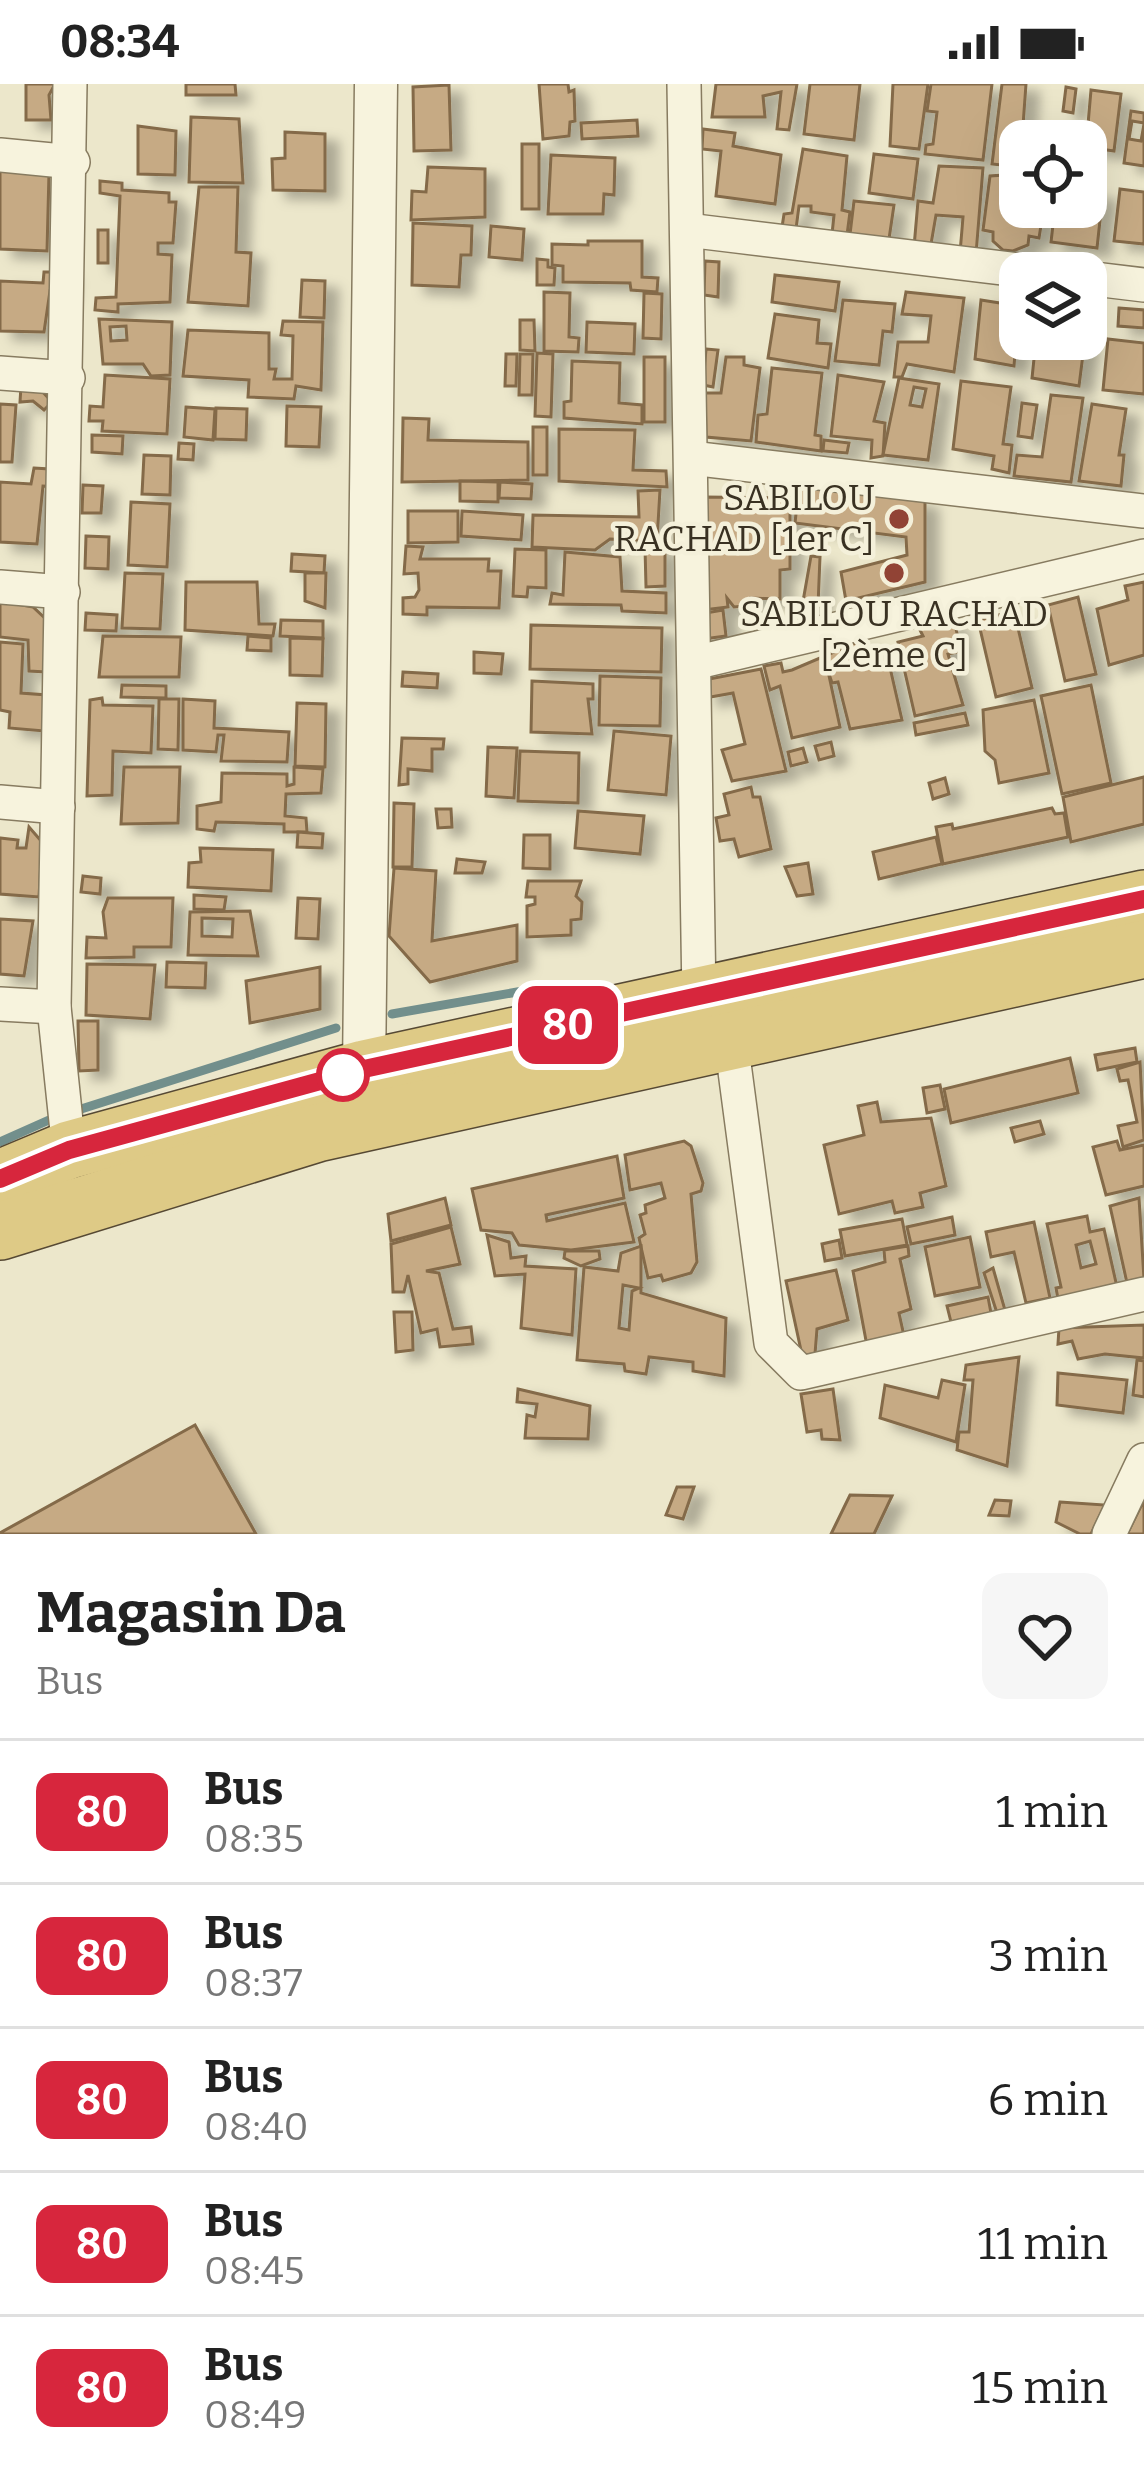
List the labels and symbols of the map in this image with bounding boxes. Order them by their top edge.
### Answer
place label: SABILOU RACHAD [1er C] [613,476,875,561]
marker: SABILOU RACHAD [1er C] [886,506,912,532]
marker: SABILOU RACHAD [2ème C] [881,560,907,586]
place label: SABILOU RACHAD [2ème C] [740,592,1048,677]
line badge: 80 [514,986,622,1064]
unlabelled marker [318,1050,368,1100]

